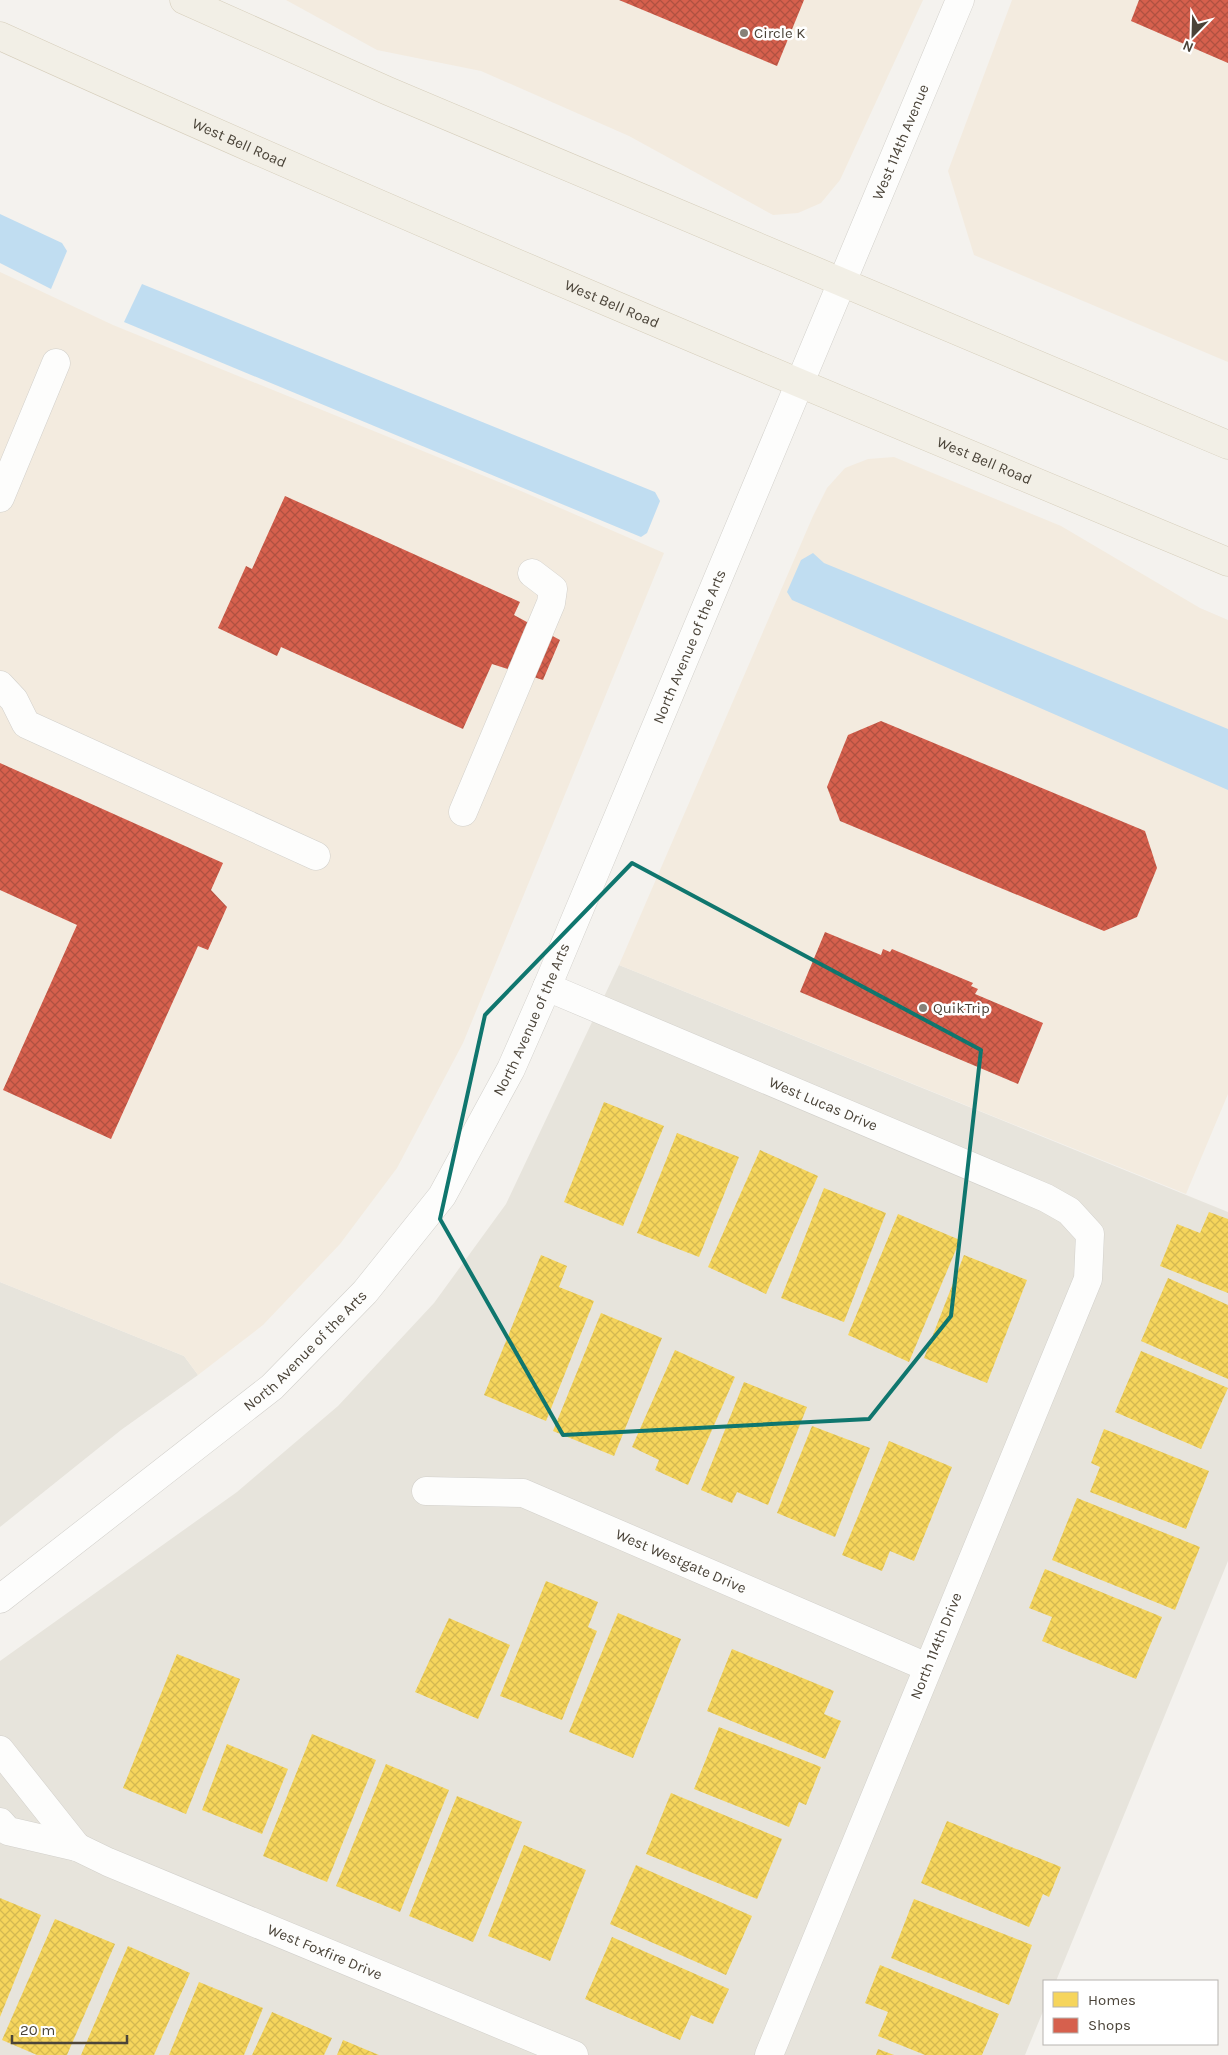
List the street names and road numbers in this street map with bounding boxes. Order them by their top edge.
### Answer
street label: West 114th Avenue [868,81,933,203]
street label: West Bell Road [189,114,289,171]
street label: West Bell Road [562,276,662,332]
street label: West Bell Road [934,433,1035,488]
street label: North Avenue of the Arts [649,567,730,726]
street label: North Avenue of the Arts [489,940,573,1099]
street label: West Lucas Drive [766,1073,880,1135]
street label: North Avenue of the Arts [240,1286,371,1415]
street label: West Westgate Drive [613,1525,749,1597]
street label: North 114th Drive [906,1590,966,1702]
street label: West Foxfire Drive [265,1920,385,1984]

